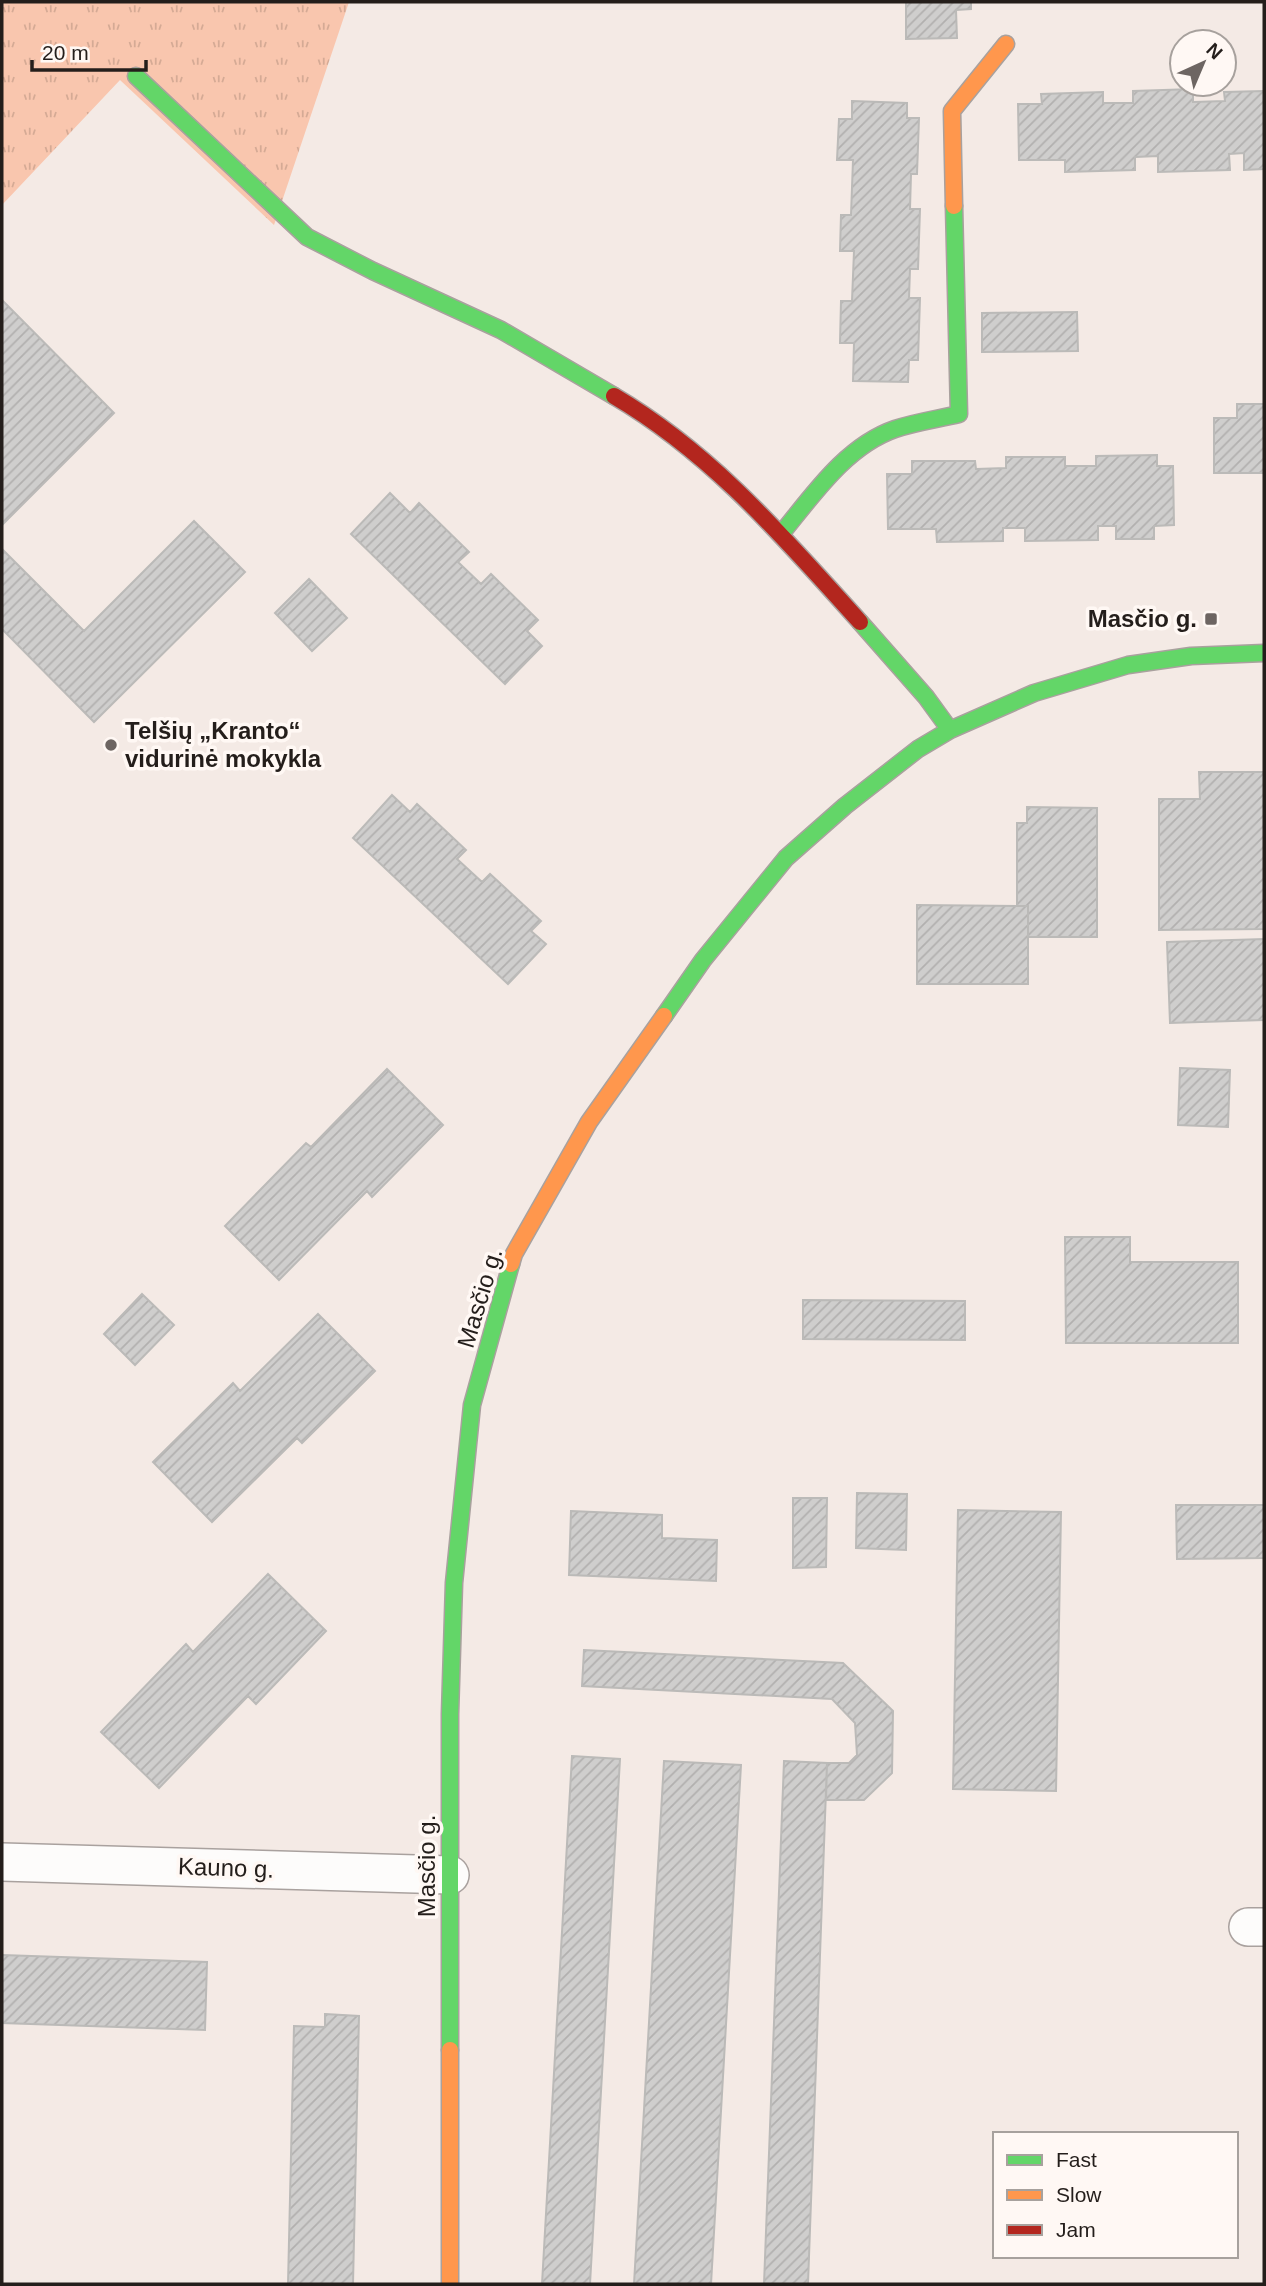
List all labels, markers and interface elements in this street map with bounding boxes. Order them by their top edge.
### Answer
scale bar [32,28,145,72]
north arrow [1168,28,1238,98]
text: N [1202,39,1227,63]
text: 20 m [42,41,89,64]
place label: Masčio g. [1088,605,1197,632]
marker: Masčio g. [1203,611,1219,627]
place label: Telšių „Kranto“ vidurinė mokykla [125,717,322,772]
marker: Telšių „Kranto“ vidurinė mokykla [103,737,119,753]
street label: Masčio g. [452,1245,507,1351]
street label: Masčio g. [413,1815,440,1917]
street label: Kauno g. [178,1852,275,1883]
legend [993,2132,1238,2258]
text: Fast [1056,2148,1097,2171]
text: Slow [1056,2183,1102,2206]
text: Jam [1056,2218,1096,2241]

